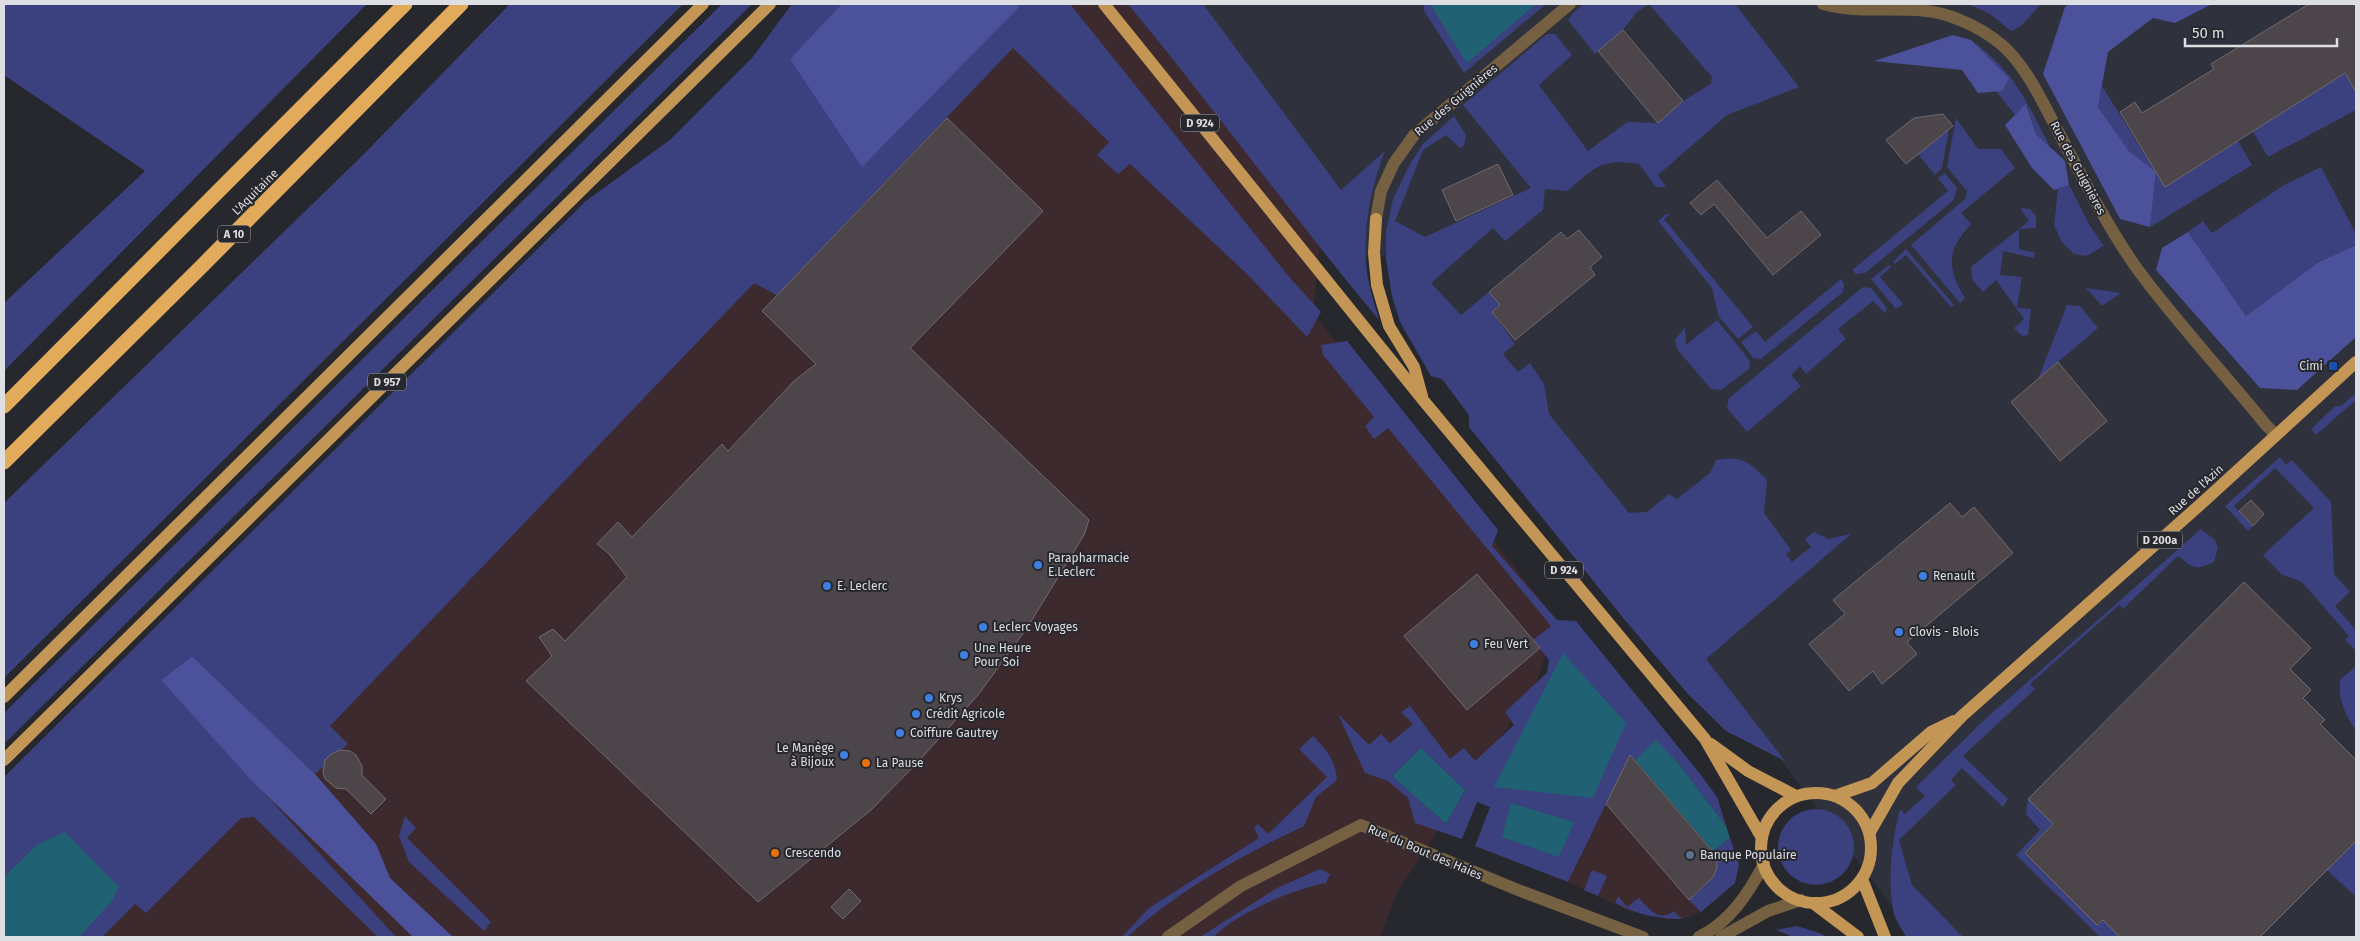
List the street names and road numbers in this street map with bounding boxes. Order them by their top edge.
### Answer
street label: Rue des Guignières [1412,61,1501,139]
road number: D 924 [1181,115,1219,132]
street label: Rue des Guignières [2047,119,2109,218]
street label: L'Aquitaine [229,166,281,218]
road number: A 10 [218,225,250,242]
road number: D 957 [368,374,406,391]
street label: Rue de l'Azin [2166,462,2226,518]
road number: D 200a [2138,532,2182,548]
road number: D 924 [1545,562,1583,578]
street label: Rue du Bout des Haies [1366,822,1485,883]

